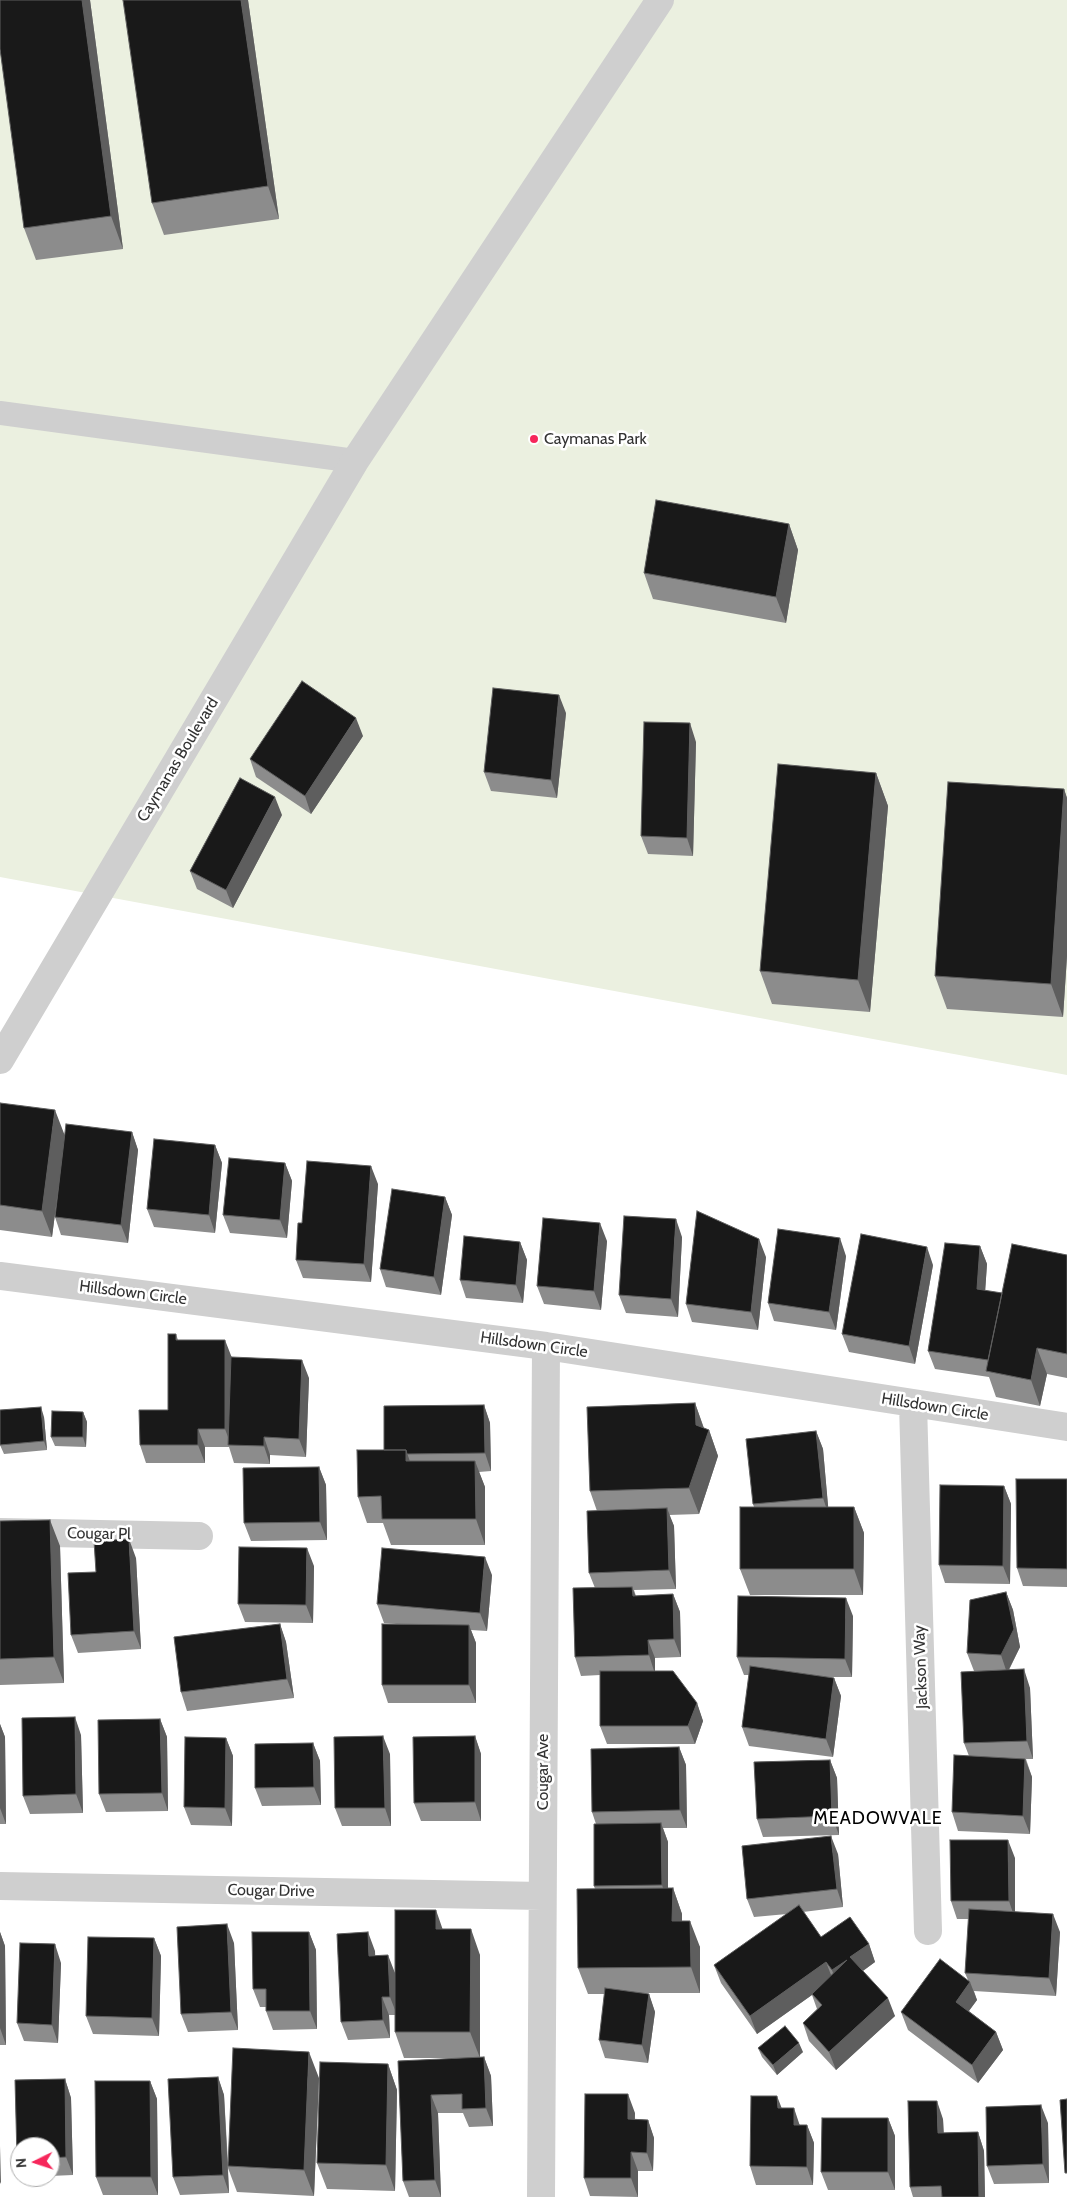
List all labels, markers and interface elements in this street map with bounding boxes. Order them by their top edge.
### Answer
place label: Caymanas Park [544,429,647,449]
marker: Caymanas Park [528,433,540,445]
street label: Caymanas Boulevard [133,694,223,826]
street label: Hillsdown Circle [78,1277,188,1309]
street label: Hillsdown Circle [479,1328,589,1362]
street label: Hillsdown Circle [880,1389,990,1425]
street label: Cougar Pl [67,1524,131,1544]
street label: Jackson Way [910,1625,932,1709]
street label: Cougar Ave [533,1734,553,1810]
district label: MEADOWVALE [812,1808,944,1830]
street label: Cougar Drive [227,1881,315,1901]
north arrow [10,2137,60,2187]
text: N [12,2157,30,2169]

